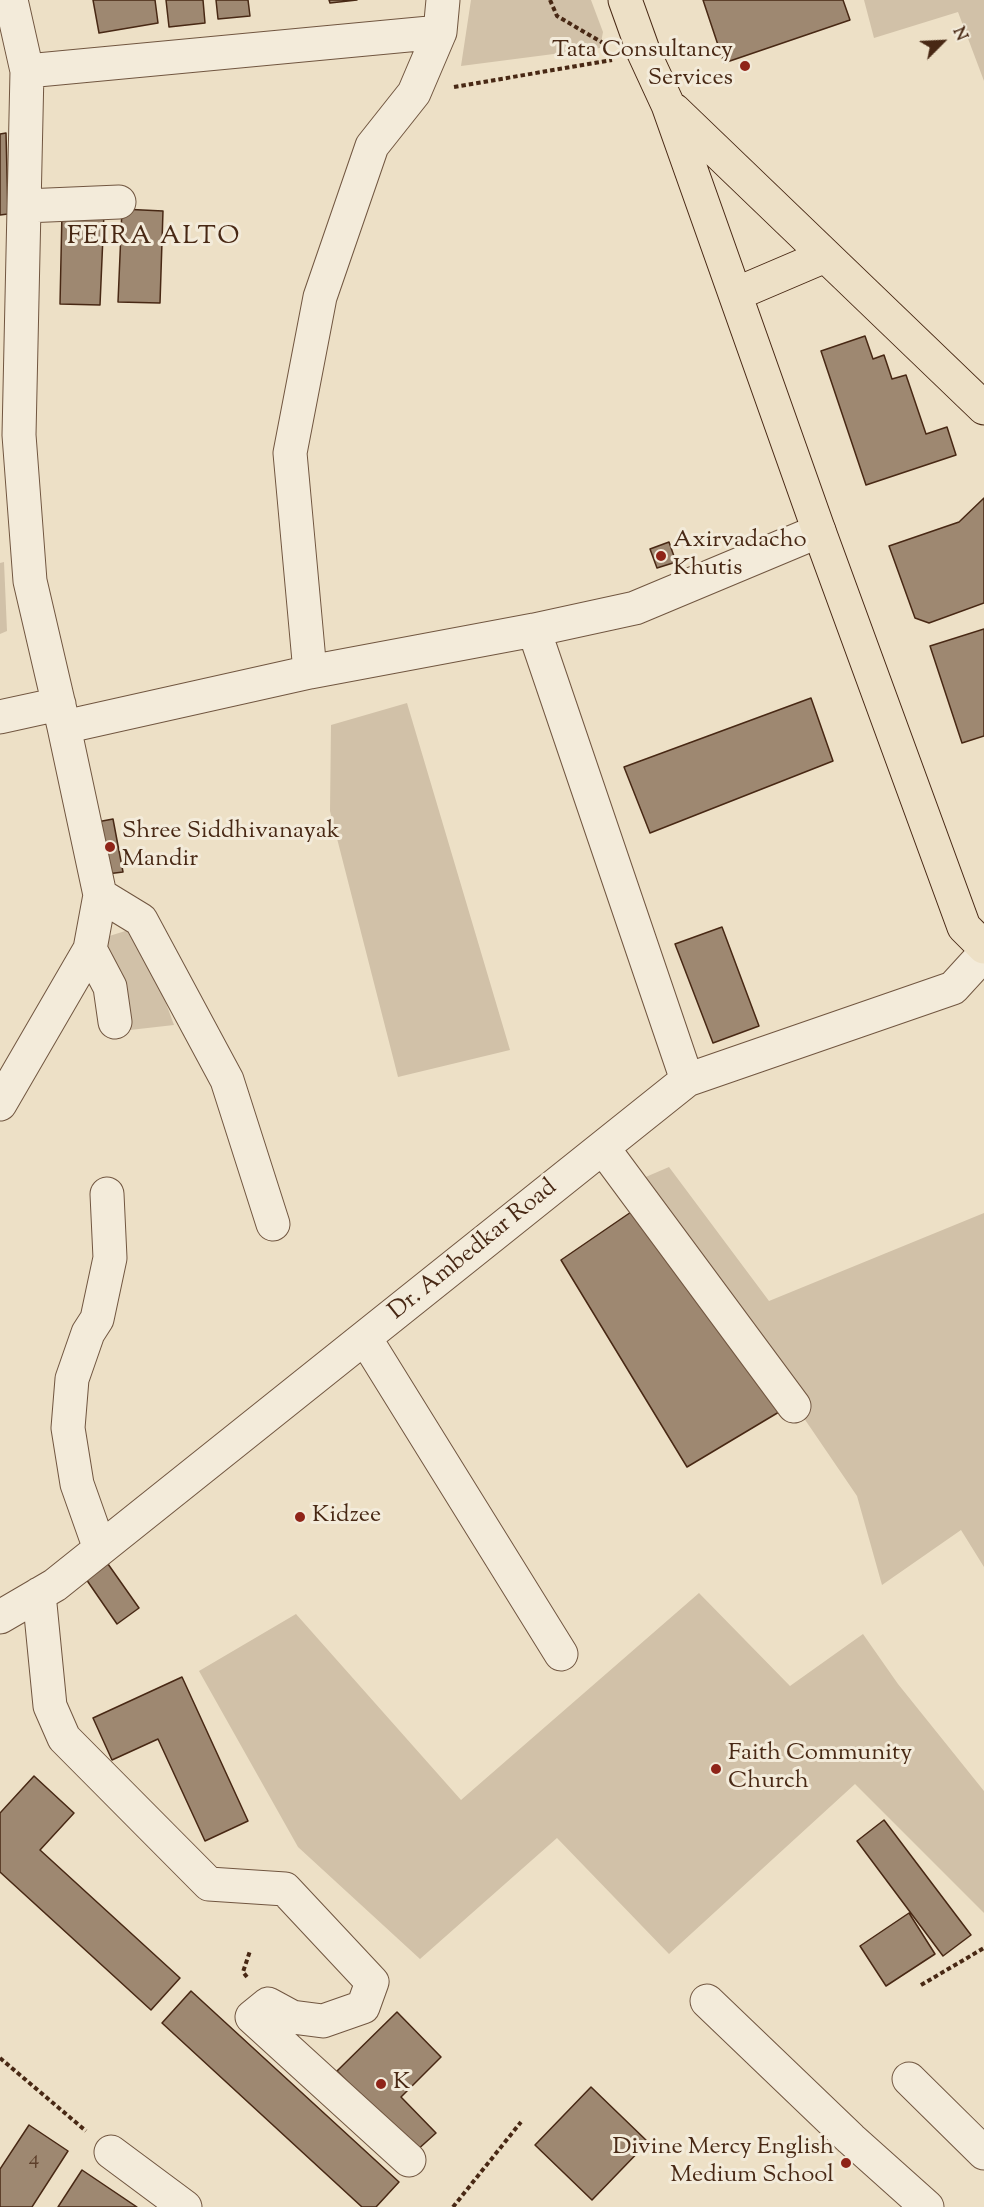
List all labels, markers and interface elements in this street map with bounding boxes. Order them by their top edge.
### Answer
north arrow [912,12,972,72]
text: N [946,24,972,45]
place label: Tata Consultancy Services [552,38,733,94]
marker: Tata Consultancy Services [738,59,752,73]
district label: FEIRA ALTO [67,223,241,255]
place label: Axirvadacho Khutis [673,528,807,584]
marker: Axirvadacho Khutis [654,549,668,563]
place label: Shree Siddhivanayak Mandir [122,819,340,875]
marker: Shree Siddhivanayak Mandir [103,840,117,854]
street label: Dr. Ambedkar Road [384,1174,564,1328]
place label: Kidzee [312,1503,381,1531]
marker: Kidzee [293,1510,307,1524]
place label: Faith Community Church [728,1741,912,1797]
marker: Faith Community Church [709,1762,723,1776]
place label: K [393,2070,410,2098]
marker: K [374,2077,388,2091]
place label: Divine Mercy English Medium School [612,2135,834,2191]
house number: 4 [29,2147,39,2173]
marker: Divine Mercy English Medium School [839,2156,853,2170]

